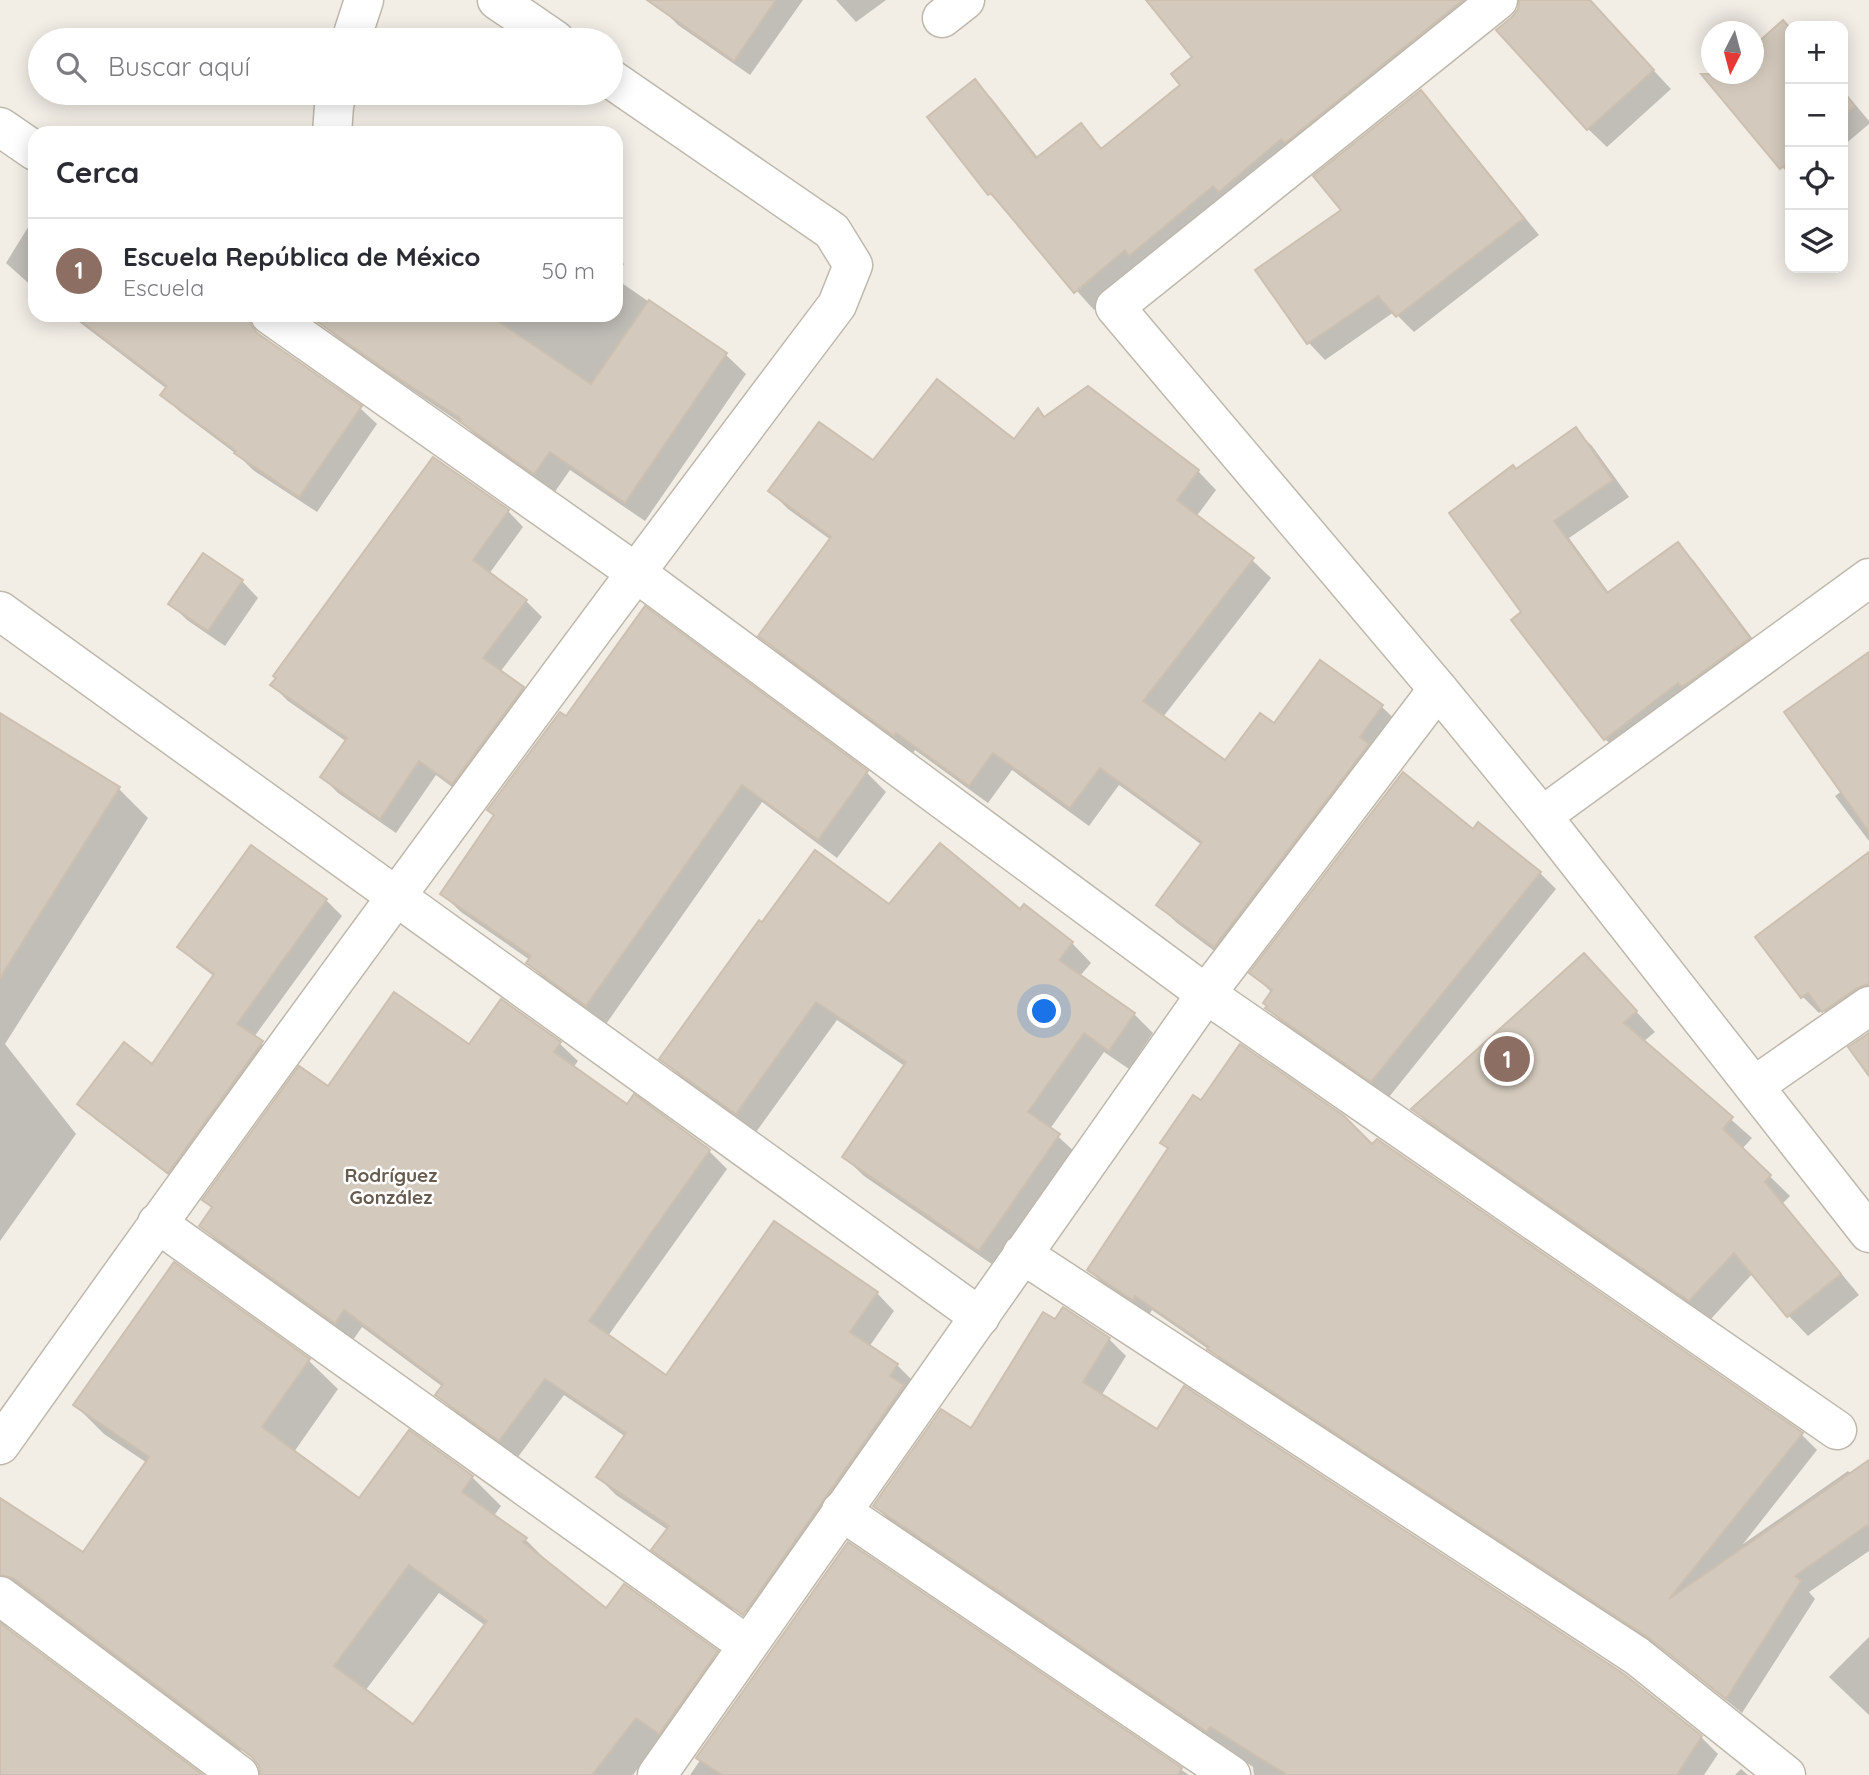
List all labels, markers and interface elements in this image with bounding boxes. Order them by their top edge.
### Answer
north arrow [1701,21,1764,84]
map controls [1785,21,1848,273]
button: + [1785,21,1848,84]
search box [28,28,623,105]
icon: search [52,48,90,86]
text: Buscar aquí [108,50,250,83]
button: − [1785,84,1848,147]
button: locate [1785,147,1848,210]
text: Cerca [56,153,139,191]
button: layers [1785,210,1848,273]
text: Escuela República de México [123,240,481,273]
text: 1 [75,256,83,285]
text: 50 m [542,256,595,285]
text: Escuela [123,273,204,302]
your location [1027,994,1061,1028]
pin: 1 [1484,1033,1530,1085]
district label: Rodríguez González [344,1163,438,1209]

